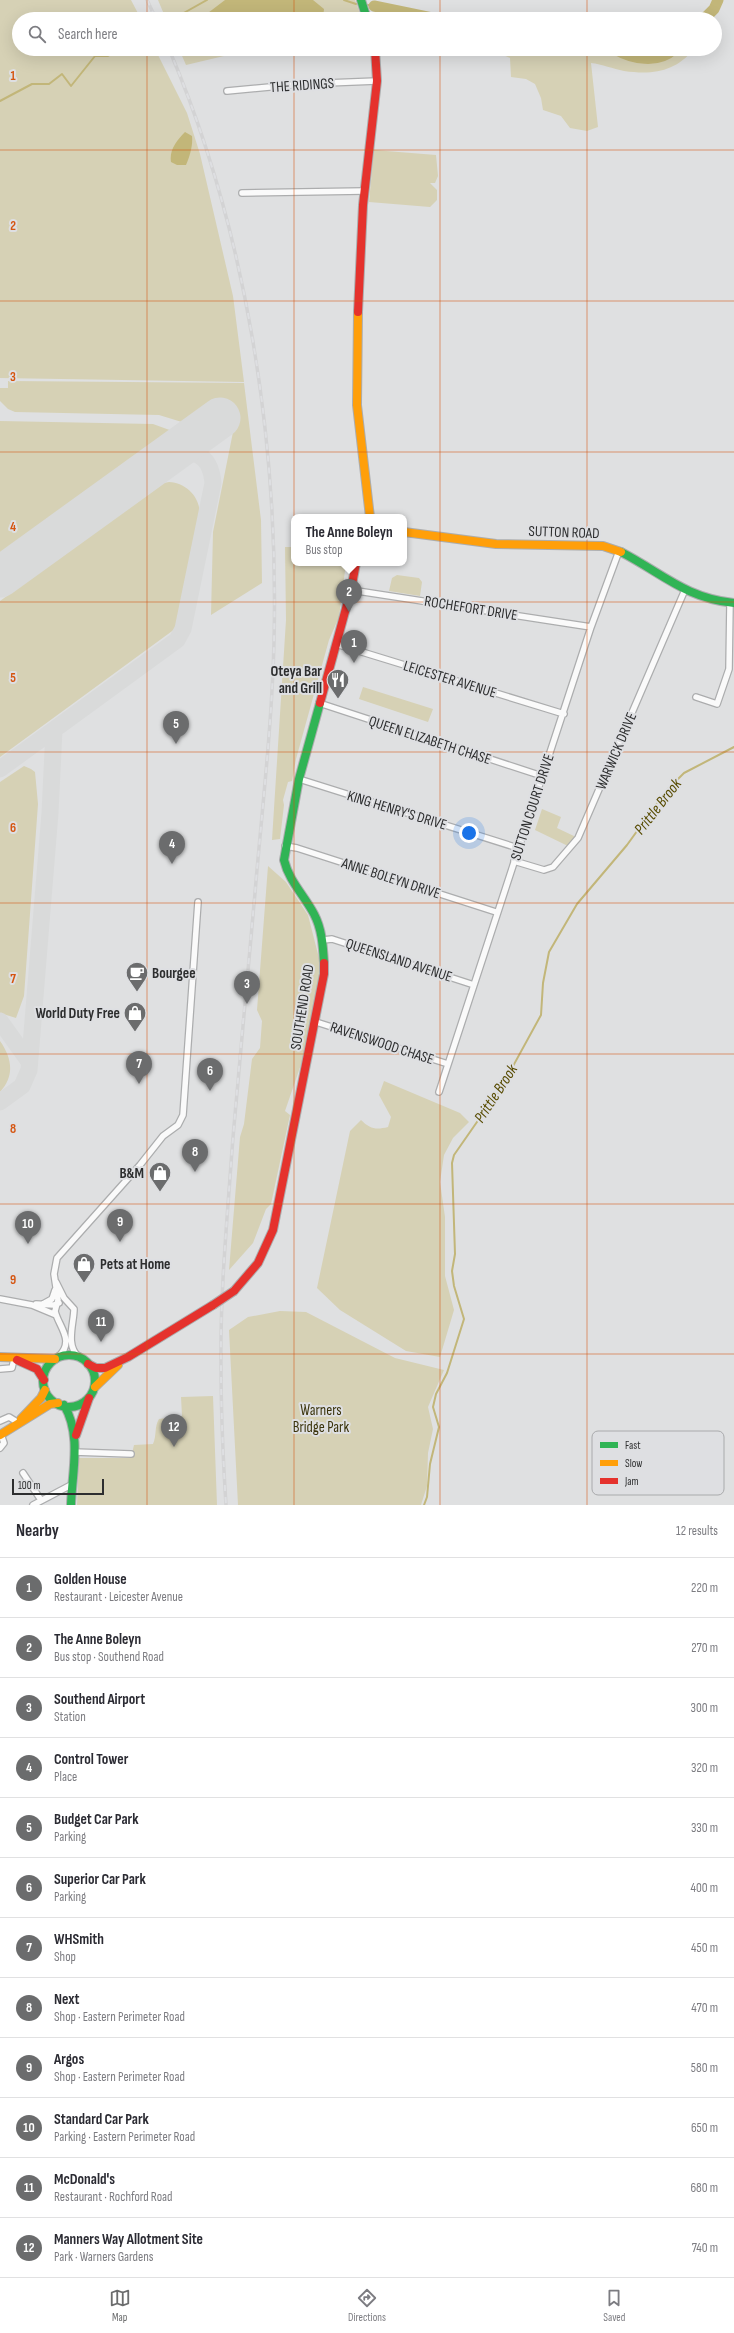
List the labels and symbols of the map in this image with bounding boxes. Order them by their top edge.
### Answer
text: 1 [10,68,16,84]
street label: THE RIDINGS [269,74,335,97]
text: 2 [10,218,16,234]
text: 3 [10,369,16,385]
text: 4 [10,519,16,535]
street label: SUTTON ROAD [528,522,600,543]
pin: 2 [336,579,362,612]
street label: ROCHEFORT DRIVE [423,592,519,625]
pin: 1 [341,630,367,663]
street label: LEICESTER AVENUE [401,656,499,703]
place label: Oteya Bar and Grill [271,662,322,698]
restaurant icon: Oteya Bar and Grill [325,667,351,700]
text: 5 [10,670,16,686]
street label: WARWICK DRIVE [592,710,641,793]
pin: 5 [163,711,189,744]
street label: QUEEN ELIZABETH CHASE [366,712,493,769]
street label: SUTTON COURT DRIVE [506,752,559,863]
water label: Prittle Brook [631,774,686,839]
street label: KING HENRY'S DRIVE [345,786,449,835]
text: 6 [10,820,16,836]
your location [459,823,479,843]
pin: 4 [159,831,185,864]
street label: ANNE BOLEYN DRIVE [338,853,443,903]
street label: QUEENSLAND AVENUE [343,934,455,987]
cafe icon: Bourgee [124,960,150,993]
street label: SOUTHEND ROAD [286,963,319,1051]
place label: Bourgee [152,964,196,983]
text: 7 [10,971,16,987]
pin: 3 [234,971,260,1004]
shop icon: World Duty Free [122,1000,148,1033]
place label: World Duty Free [35,1004,120,1023]
street label: RAVENSWOOD CHASE [328,1018,436,1069]
pin: 7 [126,1051,152,1084]
pin: 6 [197,1058,223,1091]
water label: Prittle Brook [470,1060,523,1126]
text: 8 [10,1121,16,1137]
pin: 8 [182,1139,208,1172]
shop icon: B&M [147,1160,173,1193]
place label: B&M [119,1164,144,1183]
pin: 9 [107,1209,133,1242]
pin: 10 [15,1211,41,1244]
shop icon: Pets at Home [71,1251,97,1284]
place label: Pets at Home [100,1255,171,1274]
text: 9 [10,1272,16,1288]
pin: 11 [88,1309,114,1342]
park label: Warners Bridge Park [293,1401,349,1437]
pin: 12 [161,1414,187,1447]
legend [592,1431,724,1495]
text: Fast [625,1439,641,1452]
text: Slow [625,1457,642,1470]
text: Jam [624,1475,639,1488]
scale bar [12,1477,104,1496]

